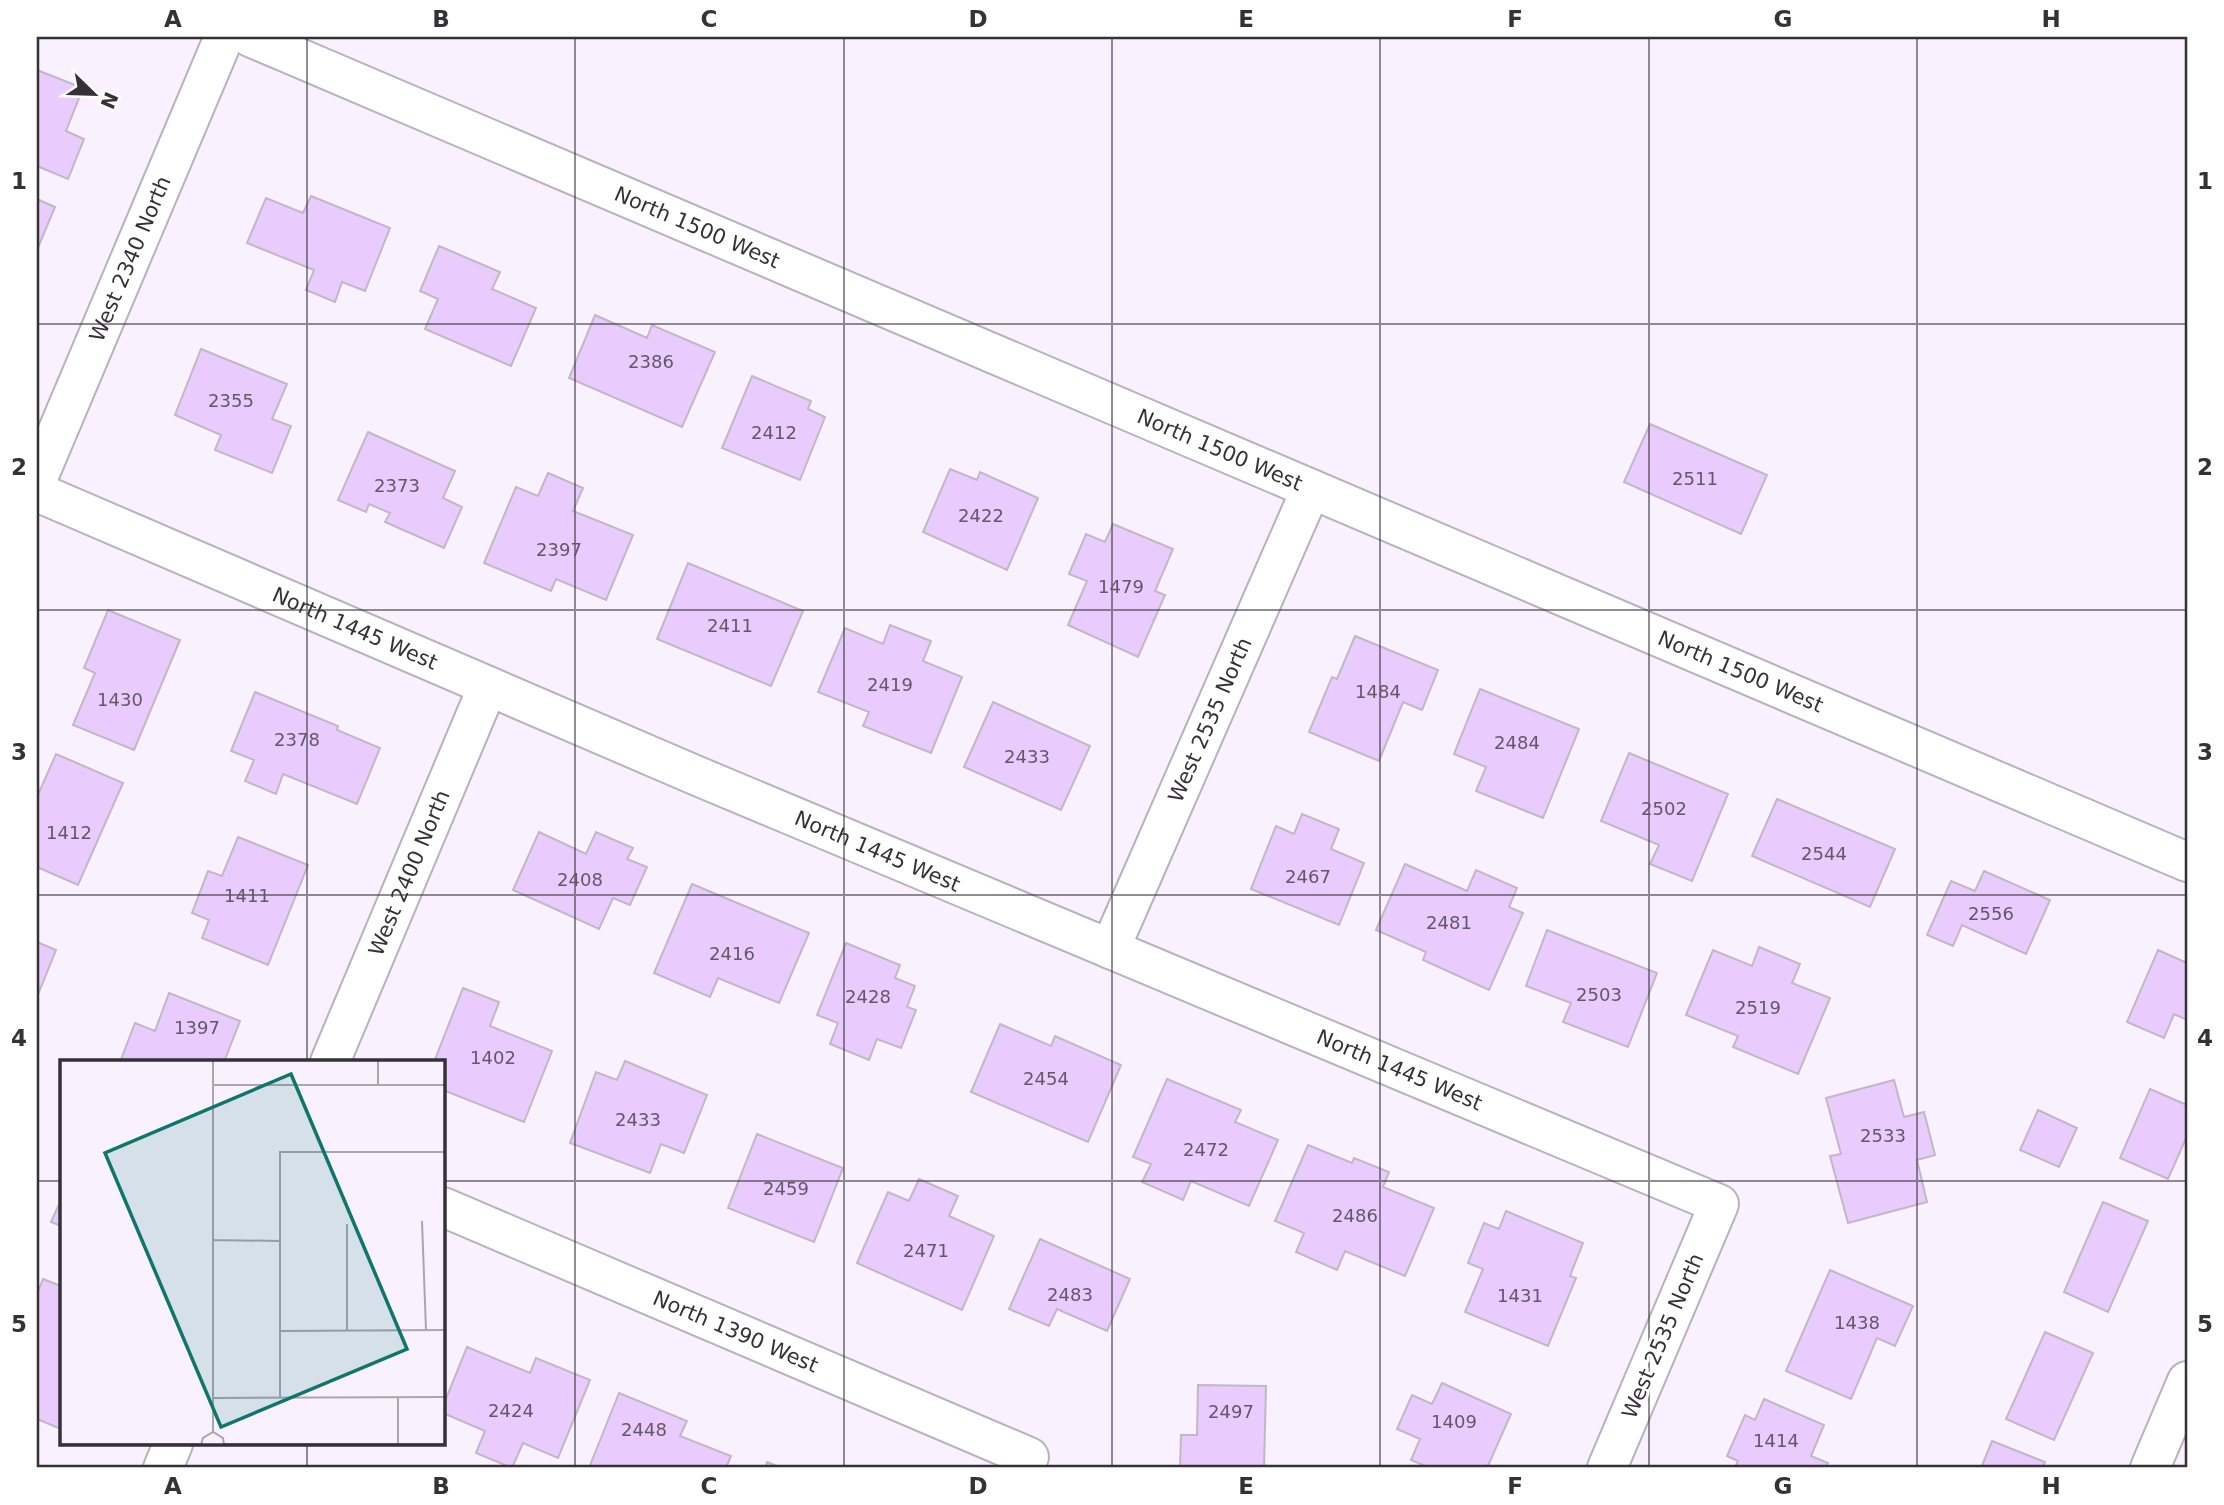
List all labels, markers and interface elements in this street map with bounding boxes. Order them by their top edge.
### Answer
text: A [164,6,182,32]
text: B [432,6,450,32]
text: C [701,6,717,32]
text: D [968,6,988,32]
text: E [1238,6,1254,32]
text: F [1507,6,1523,32]
text: G [1774,6,1792,32]
text: H [2041,6,2061,32]
north arrow [60,60,130,130]
text: N [96,89,123,112]
text: 1 [11,168,27,194]
text: 1 [2197,168,2213,194]
street label: West 2340 North [85,173,176,345]
street label: North 1500 West [611,182,783,273]
house number: 2386 [628,351,674,372]
house number: 2355 [208,390,254,411]
street label: North 1500 West [1133,404,1306,496]
house number: 2412 [751,422,797,443]
text: 2 [11,454,27,480]
text: 2 [2197,454,2213,480]
house number: 2511 [1672,468,1718,489]
house number: 2373 [374,475,420,496]
house number: 2422 [958,505,1004,526]
house number: 2397 [536,539,582,560]
house number: 1479 [1098,576,1144,597]
street label: North 1445 West [269,583,441,675]
house number: 2411 [707,615,753,636]
street label: North 1500 West [1654,626,1827,718]
street label: West 2535 North [1164,634,1257,806]
house number: 2419 [867,674,913,695]
house number: 1484 [1355,681,1401,702]
house number: 1430 [97,689,143,710]
house number: 2378 [274,729,320,750]
house number: 2484 [1494,732,1540,753]
text: 3 [11,739,27,765]
text: 3 [2197,739,2213,765]
house number: 2433 [1004,746,1050,767]
street label: West 2400 North [364,787,455,959]
house number: 2502 [1641,798,1687,819]
street label: North 1445 West [791,806,964,897]
house number: 1412 [46,822,92,843]
house number: 2544 [1801,843,1847,864]
house number: 2467 [1285,866,1331,887]
house number: 2408 [557,869,603,890]
house number: 1411 [224,885,270,906]
house number: 2556 [1968,903,2014,924]
house number: 2481 [1426,912,1472,933]
house number: 2416 [709,943,755,964]
house number: 2503 [1576,984,1622,1005]
house number: 2428 [845,986,891,1007]
house number: 2519 [1735,997,1781,1018]
house number: 1397 [174,1017,220,1038]
text: 4 [11,1025,27,1051]
street label: North 1445 West [1313,1025,1486,1115]
text: 4 [2197,1025,2213,1051]
house number: 1402 [470,1047,516,1068]
inset map [60,1060,444,1446]
house number: 2454 [1023,1068,1069,1089]
house number: 2433 [615,1109,661,1130]
house number: 2533 [1860,1125,1906,1146]
house number: 2472 [1183,1139,1229,1160]
house number: 2459 [763,1178,809,1199]
house number: 2486 [1332,1205,1378,1226]
house number: 2471 [903,1240,949,1261]
street label: West 2535 North [1617,1250,1709,1422]
house number: 2483 [1047,1284,1093,1305]
house number: 1431 [1497,1285,1543,1306]
street label: North 1390 West [649,1286,822,1378]
text: 5 [11,1311,27,1337]
text: 5 [2197,1311,2213,1337]
house number: 1438 [1834,1312,1880,1333]
house number: 2424 [488,1400,534,1421]
house number: 2497 [1208,1401,1254,1422]
house number: 1409 [1431,1411,1477,1432]
house number: 2448 [621,1419,667,1440]
house number: 1414 [1753,1430,1799,1451]
text: A [164,1473,182,1499]
text: B [432,1473,450,1499]
text: C [701,1473,717,1499]
text: D [968,1473,988,1499]
text: E [1238,1473,1254,1499]
text: F [1507,1473,1523,1499]
text: G [1774,1473,1792,1499]
text: H [2041,1473,2061,1499]

